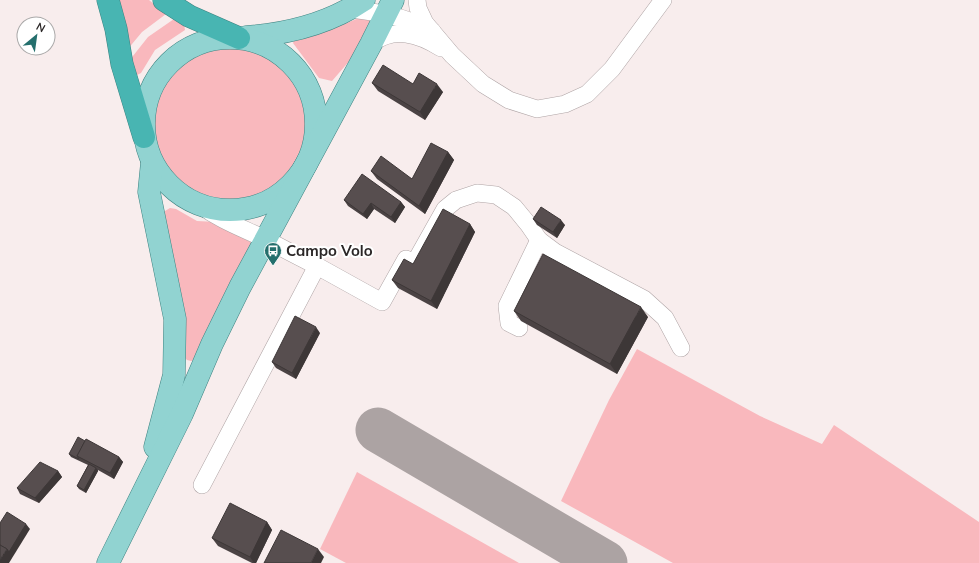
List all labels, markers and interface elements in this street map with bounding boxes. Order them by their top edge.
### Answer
north arrow [16,16,56,56]
text: N [34,19,48,35]
bus stop icon: Campo Volo [263,241,283,266]
place label: Campo Volo [286,241,373,260]

